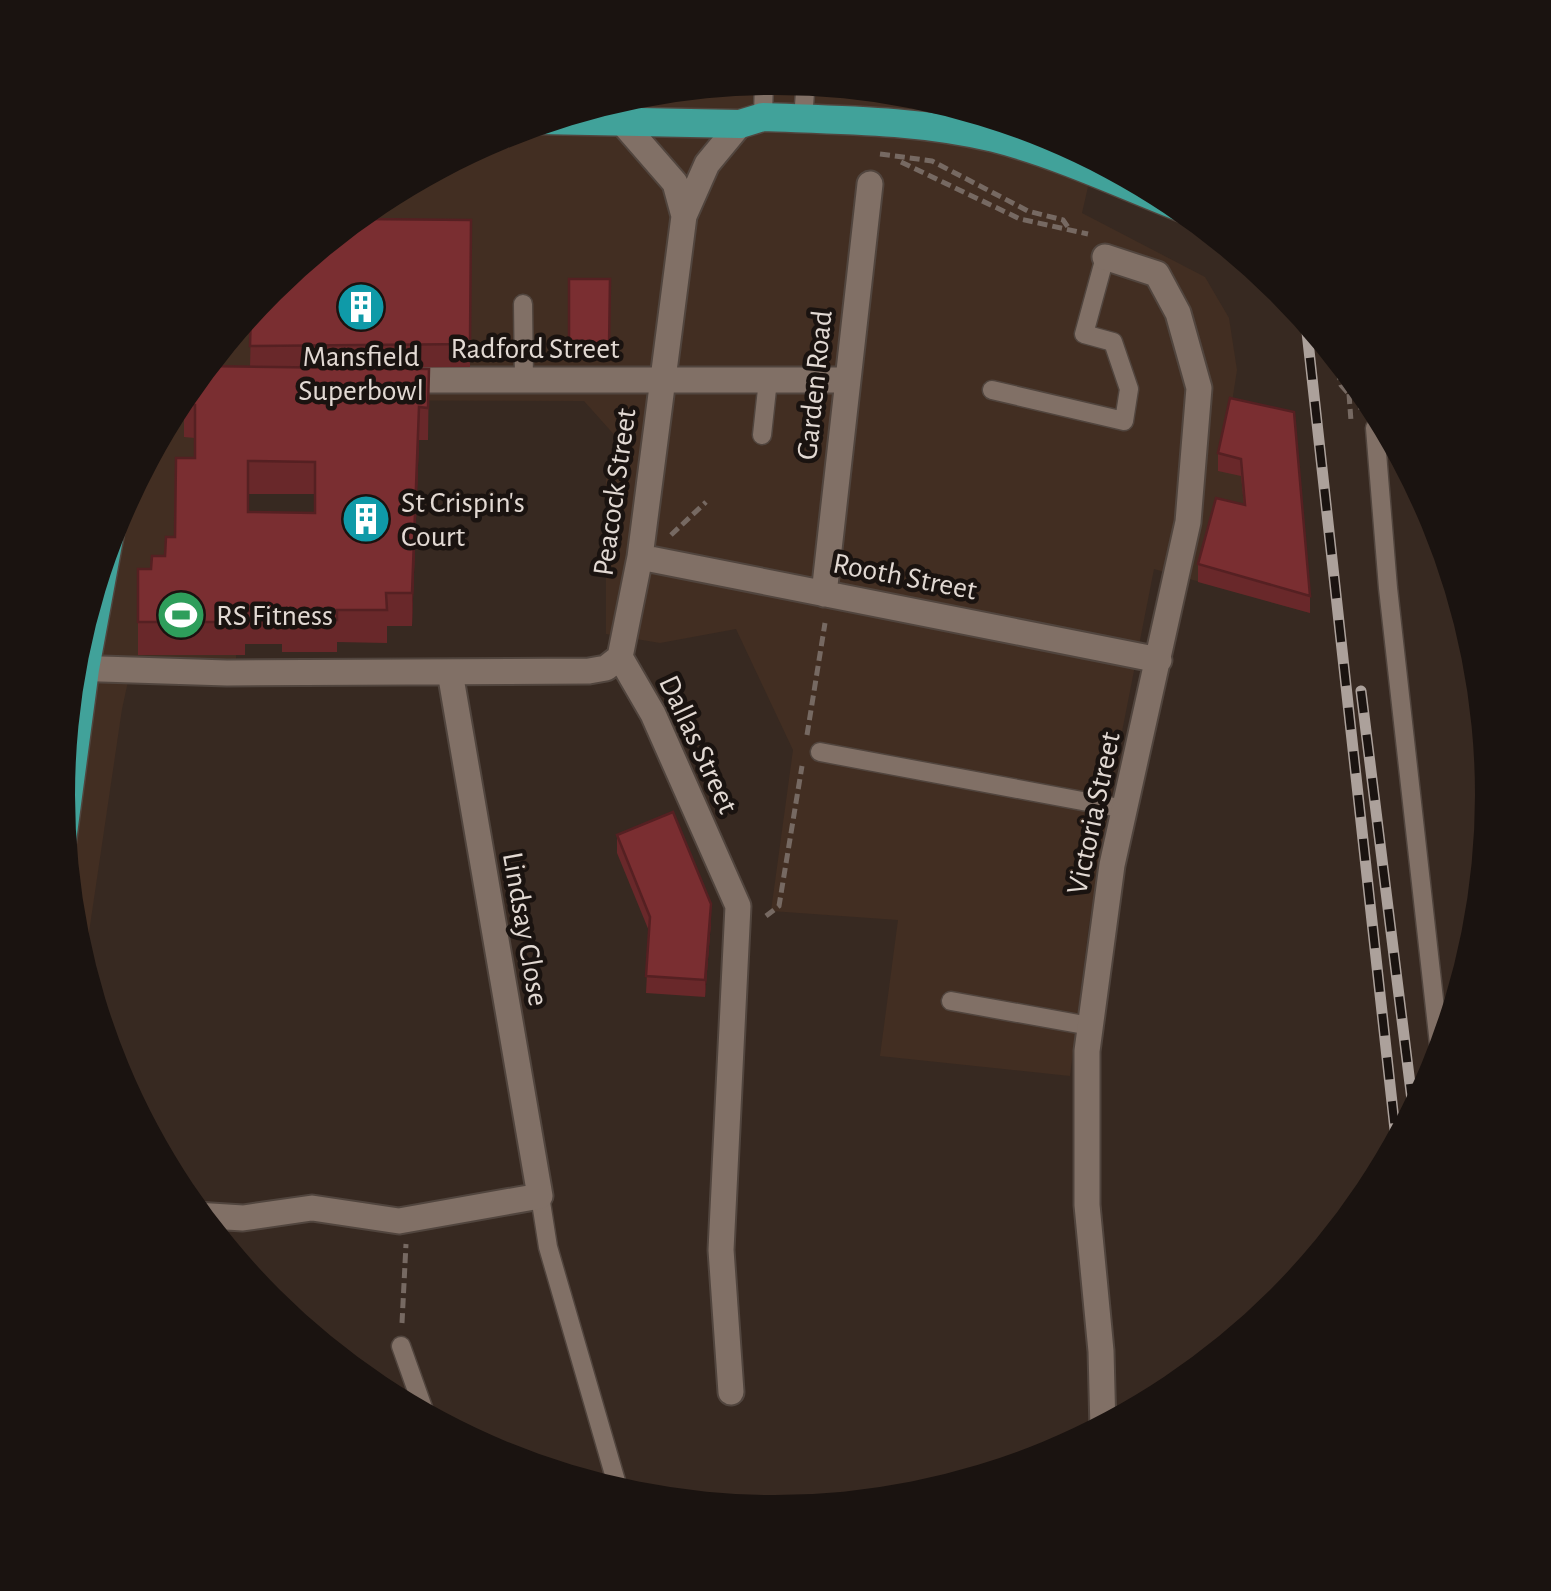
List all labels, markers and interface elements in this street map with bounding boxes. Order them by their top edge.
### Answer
building icon: Mansfield Superbowl [335,281,387,333]
street label: Garden Road [792,309,838,461]
street label: Radford Street [450,334,620,364]
place label: Mansfield Superbowl [298,342,424,406]
street label: Peacock Street [588,406,642,578]
place label: St Crispin's Court [401,488,525,552]
building icon: St Crispin's Court [340,493,392,545]
street label: Rooth Street [830,548,980,606]
sports icon: RS Fitness [155,589,207,641]
place label: RS Fitness [216,601,333,631]
street label: Dallas Street [653,671,743,818]
street label: Victoria Street [1062,729,1126,897]
street label: Lindsay Close [497,850,553,1008]

